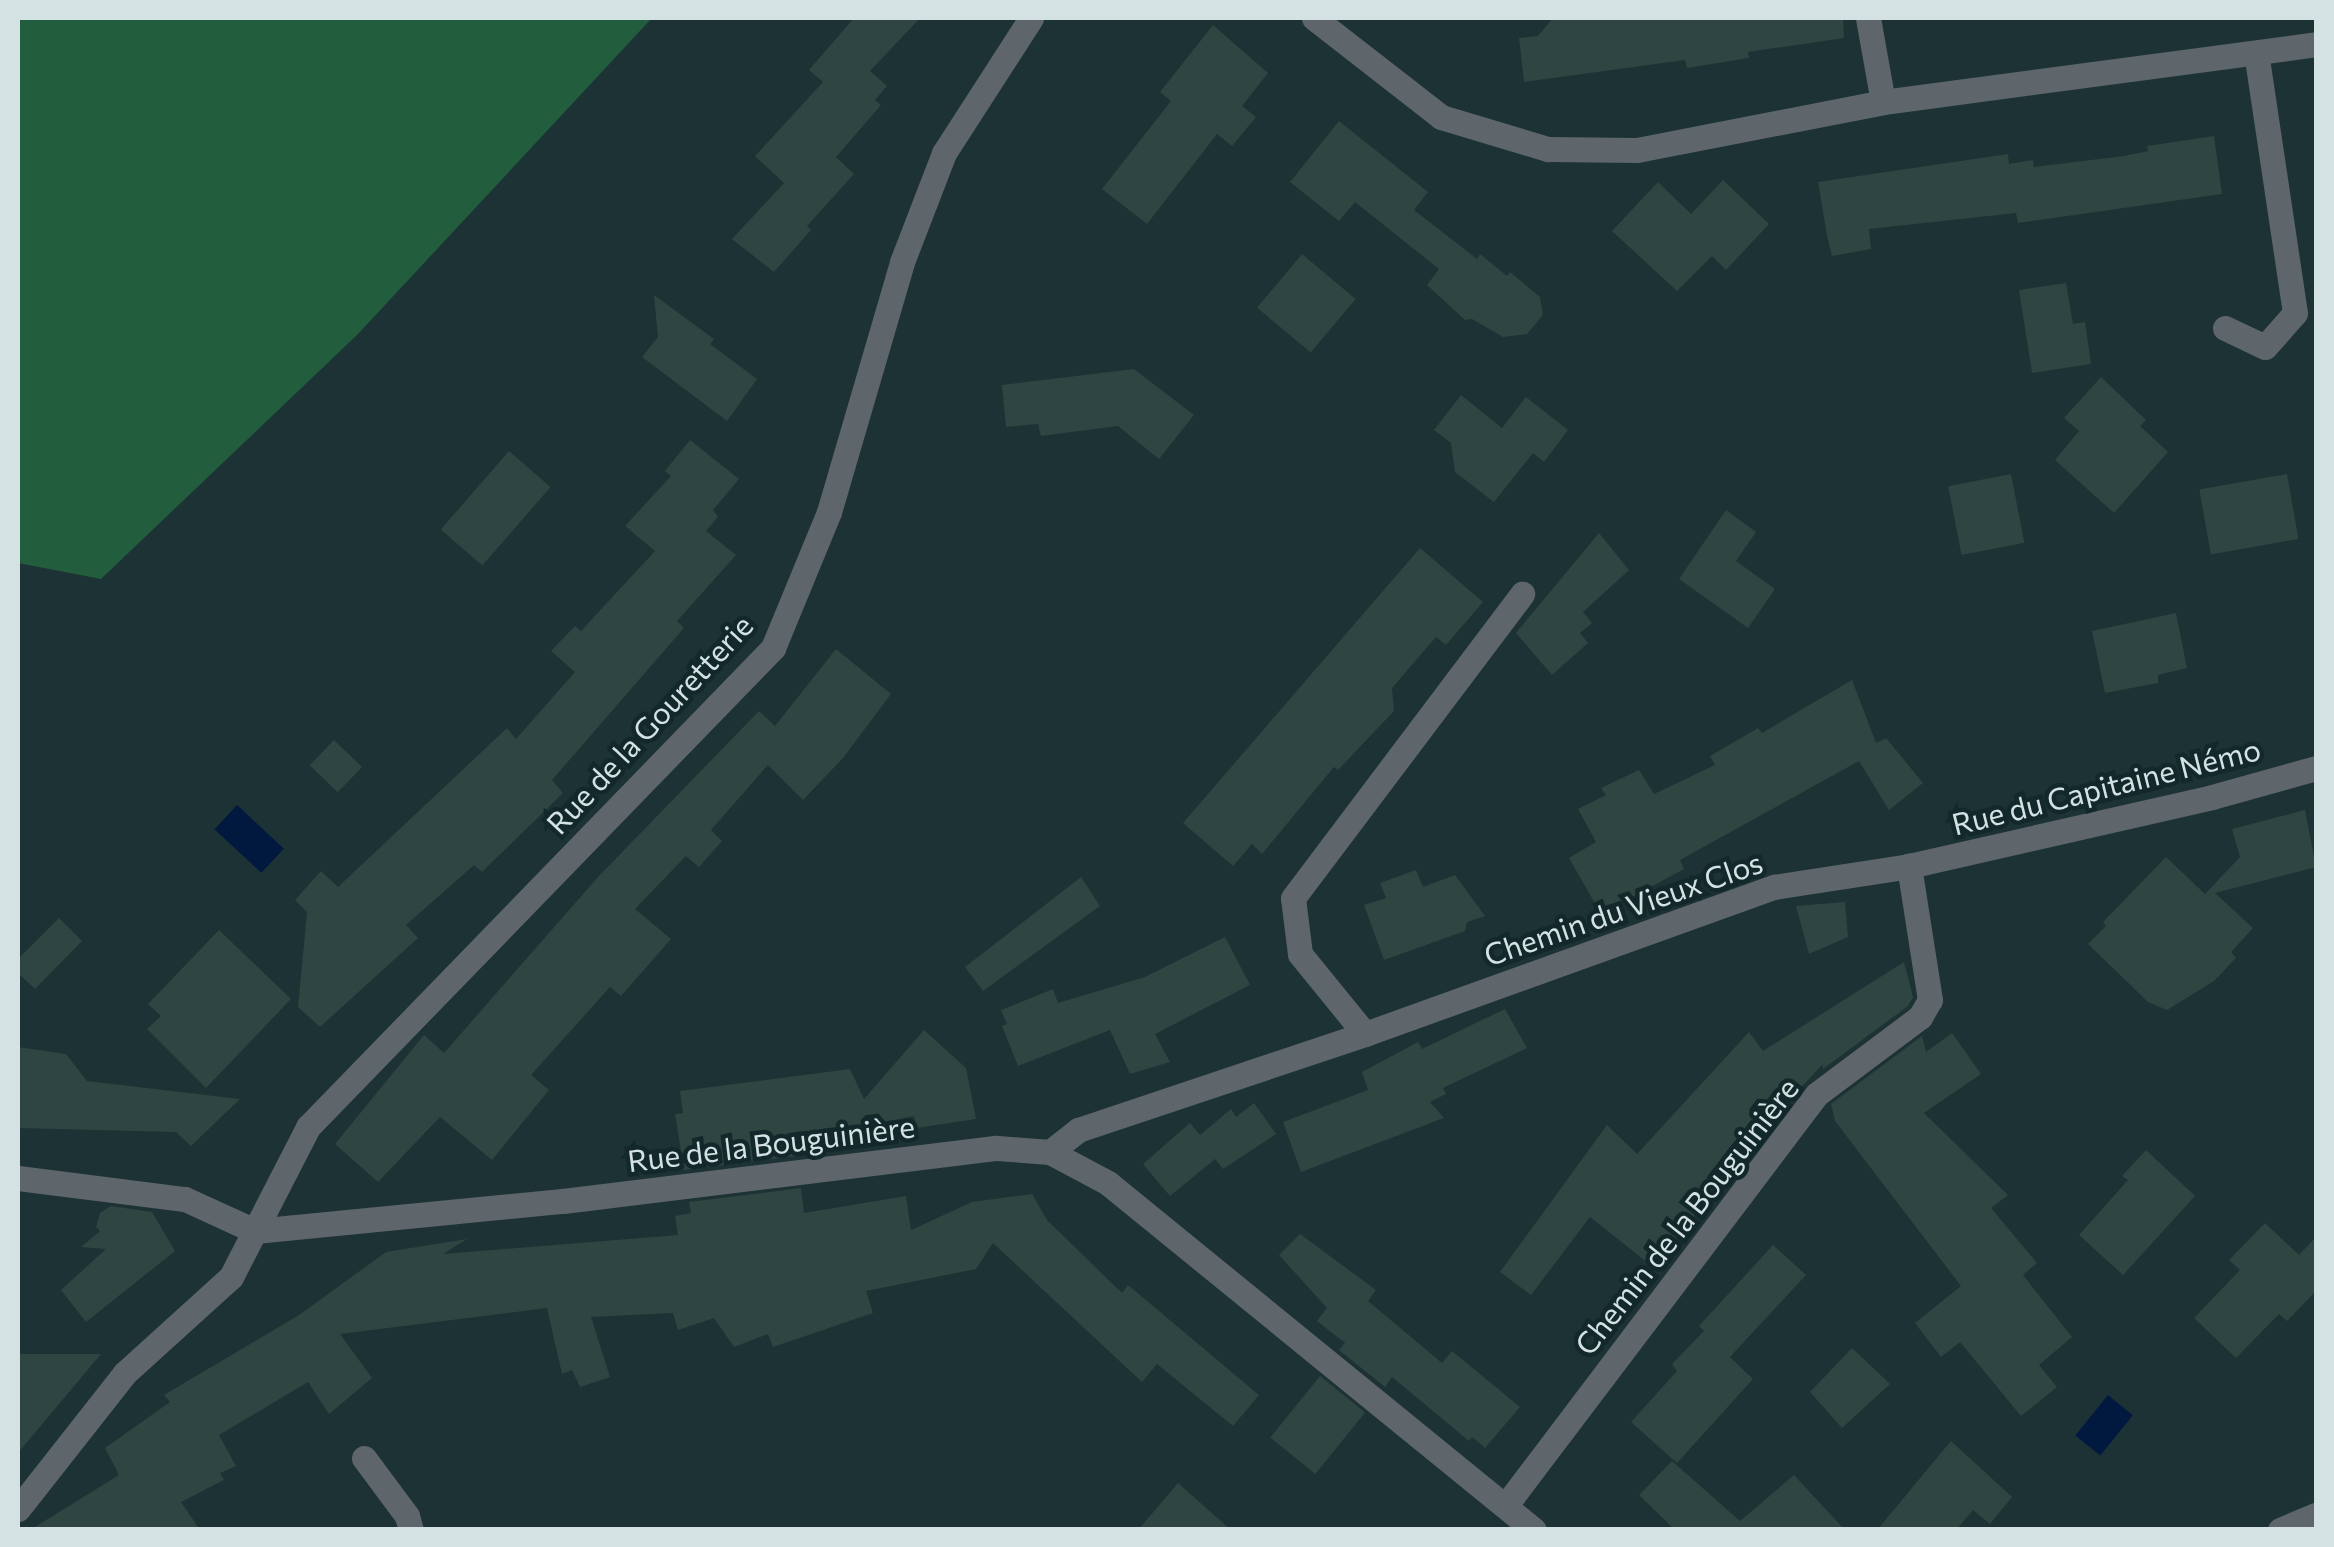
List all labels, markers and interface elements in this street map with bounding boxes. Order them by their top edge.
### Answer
street label: Rue de la Gouretterie [538,607,760,841]
street label: Rue du Capitaine Némo [1948,730,2264,842]
street label: Chemin du Vieux Clos [1479,843,1767,973]
street label: Chemin de la Bouguinière [1567,1071,1805,1361]
street label: Rue de la Bouguinière [625,1108,917,1178]

